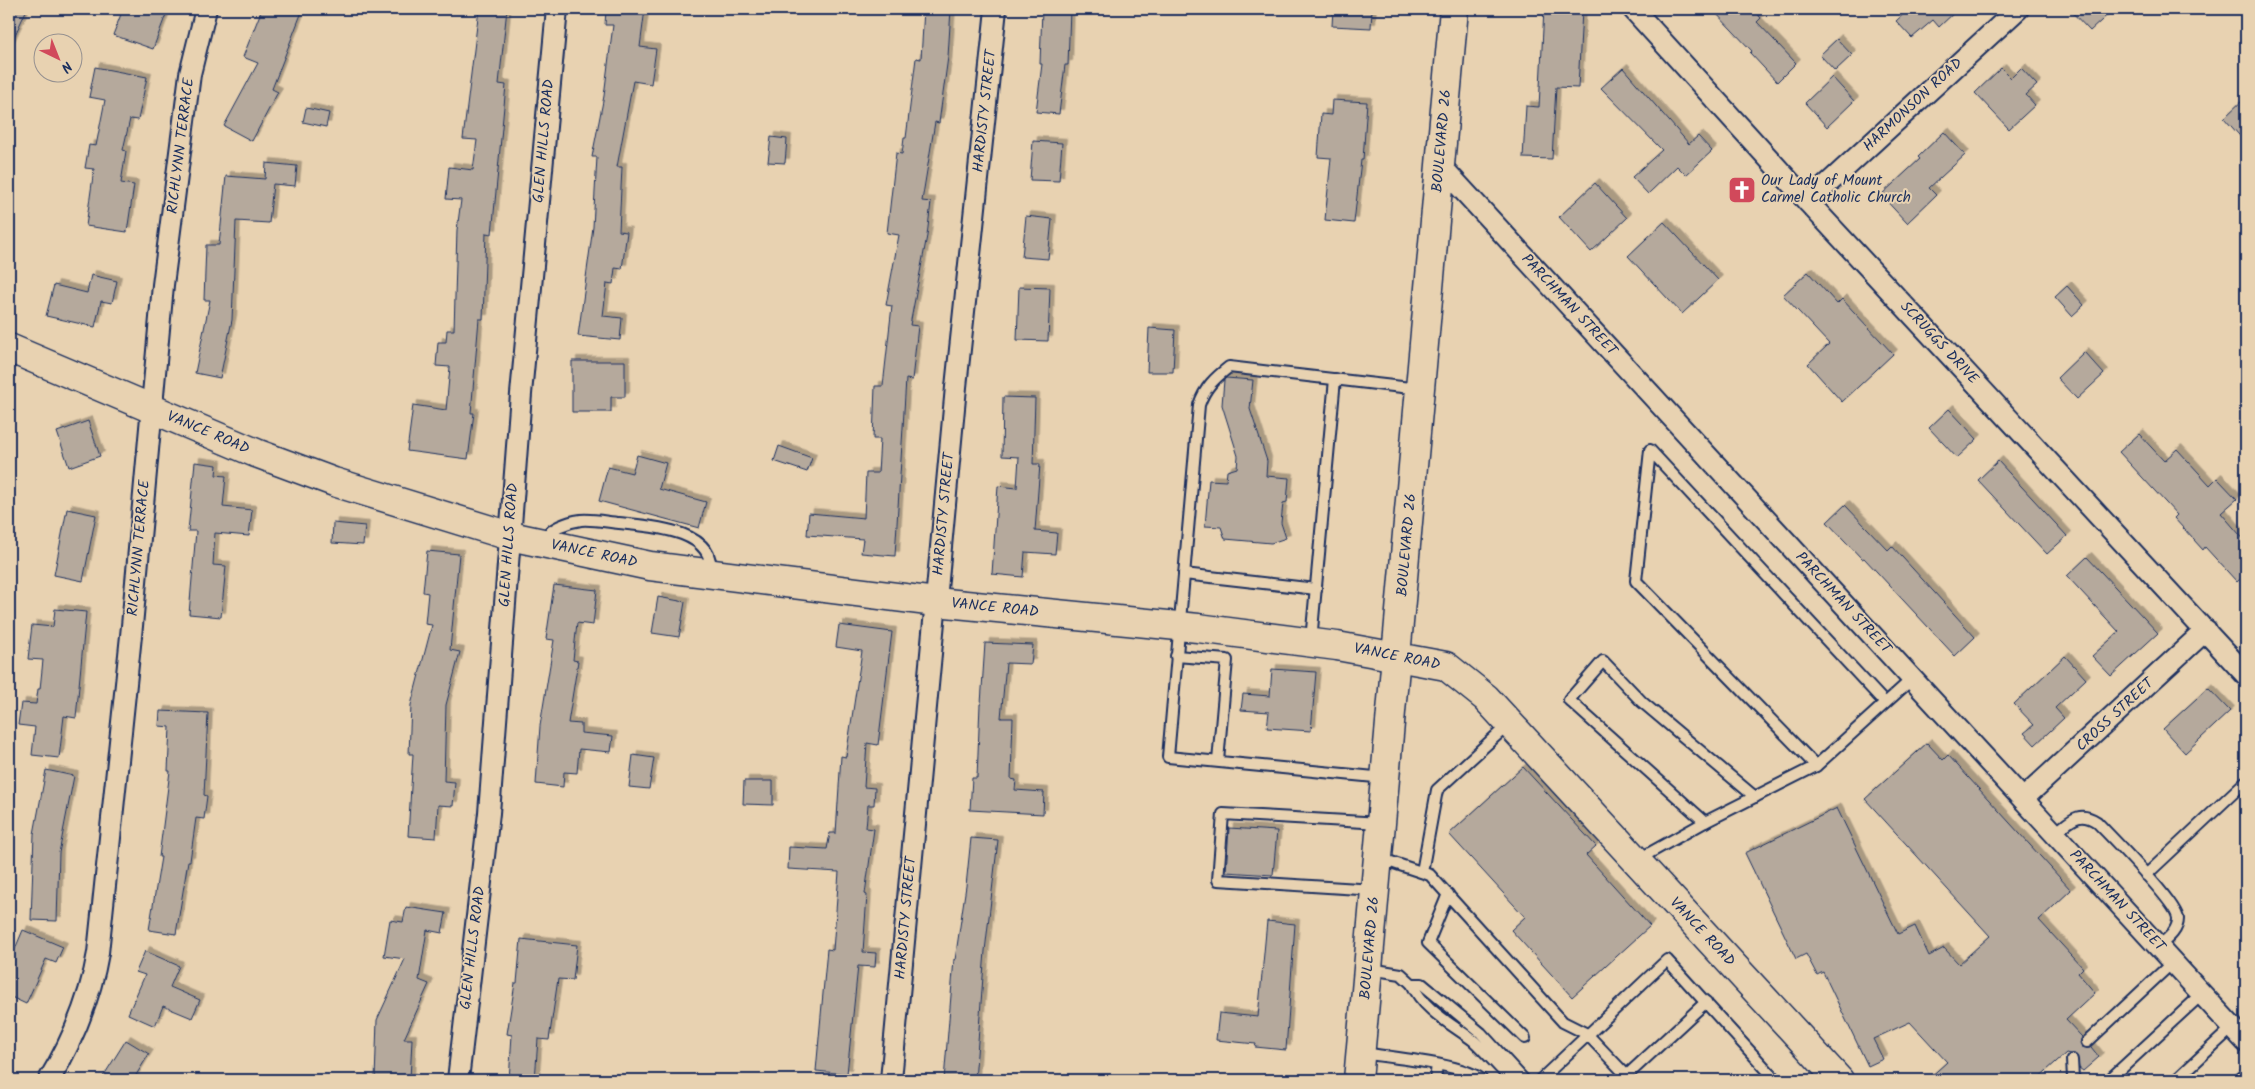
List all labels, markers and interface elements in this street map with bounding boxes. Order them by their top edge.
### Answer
north arrow [32,32,82,82]
street label: HARDISTY STREET [967,47,1004,174]
street label: HARMONSON ROAD [1858,52,1969,158]
text: N [55,56,77,78]
street label: RICHLYNN TERRACE [161,75,201,215]
street label: GLEN HILLS ROAD [527,78,561,204]
street label: BOULEVARD 26 [1426,89,1458,193]
place label: Our Lady of Mount Carmel Catholic Church [1761,169,1911,210]
church icon: Our Lady of Mount Carmel Catholic Church [1727,175,1757,205]
street label: PARCHMAN STREET [1515,248,1624,363]
street label: SCRUGGS DRIVE [1894,296,1985,391]
street label: VANCE ROAD [163,405,253,461]
street label: HARDISTY STREET [927,450,961,576]
street label: RICHLYNN TERRACE [121,478,157,617]
street label: GLEN HILLS ROAD [493,482,525,608]
street label: BOULEVARD 26 [1391,493,1423,597]
street label: VANCE ROAD [549,533,640,575]
street label: PARCHMAN STREET [1789,546,1898,661]
street label: VANCE ROAD [950,591,1040,625]
street label: VANCE ROAD [1352,637,1443,677]
street label: CROSS STREET [2071,671,2161,758]
street label: PARCHMAN STREET [2063,844,2172,959]
street label: HARDISTY STREET [889,854,923,980]
street label: GLEN HILLS ROAD [454,885,493,1011]
street label: VANCE ROAD [1663,892,1741,973]
street label: BOULEVARD 26 [1354,896,1386,1000]

